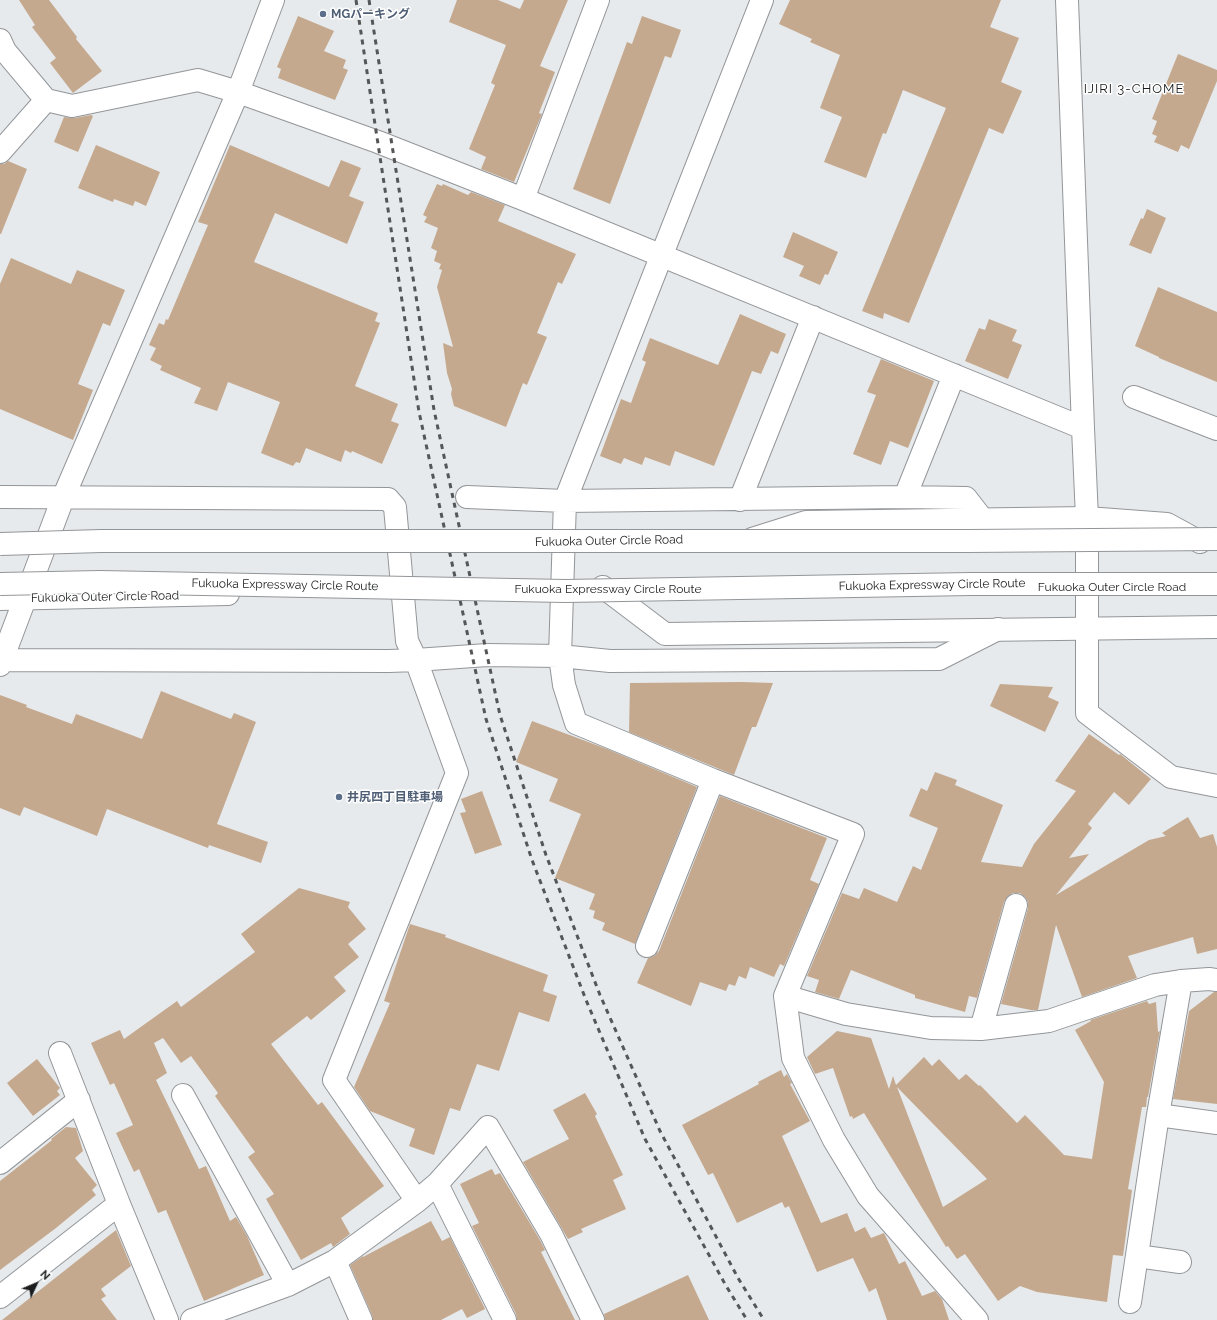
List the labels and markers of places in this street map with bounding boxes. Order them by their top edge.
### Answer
place label: MGパーキング [331,7,410,21]
marker: MGパーキング [318,9,328,19]
place label: 井尻四丁目駐車場 [347,790,443,804]
marker: 井尻四丁目駐車場 [334,792,344,802]

